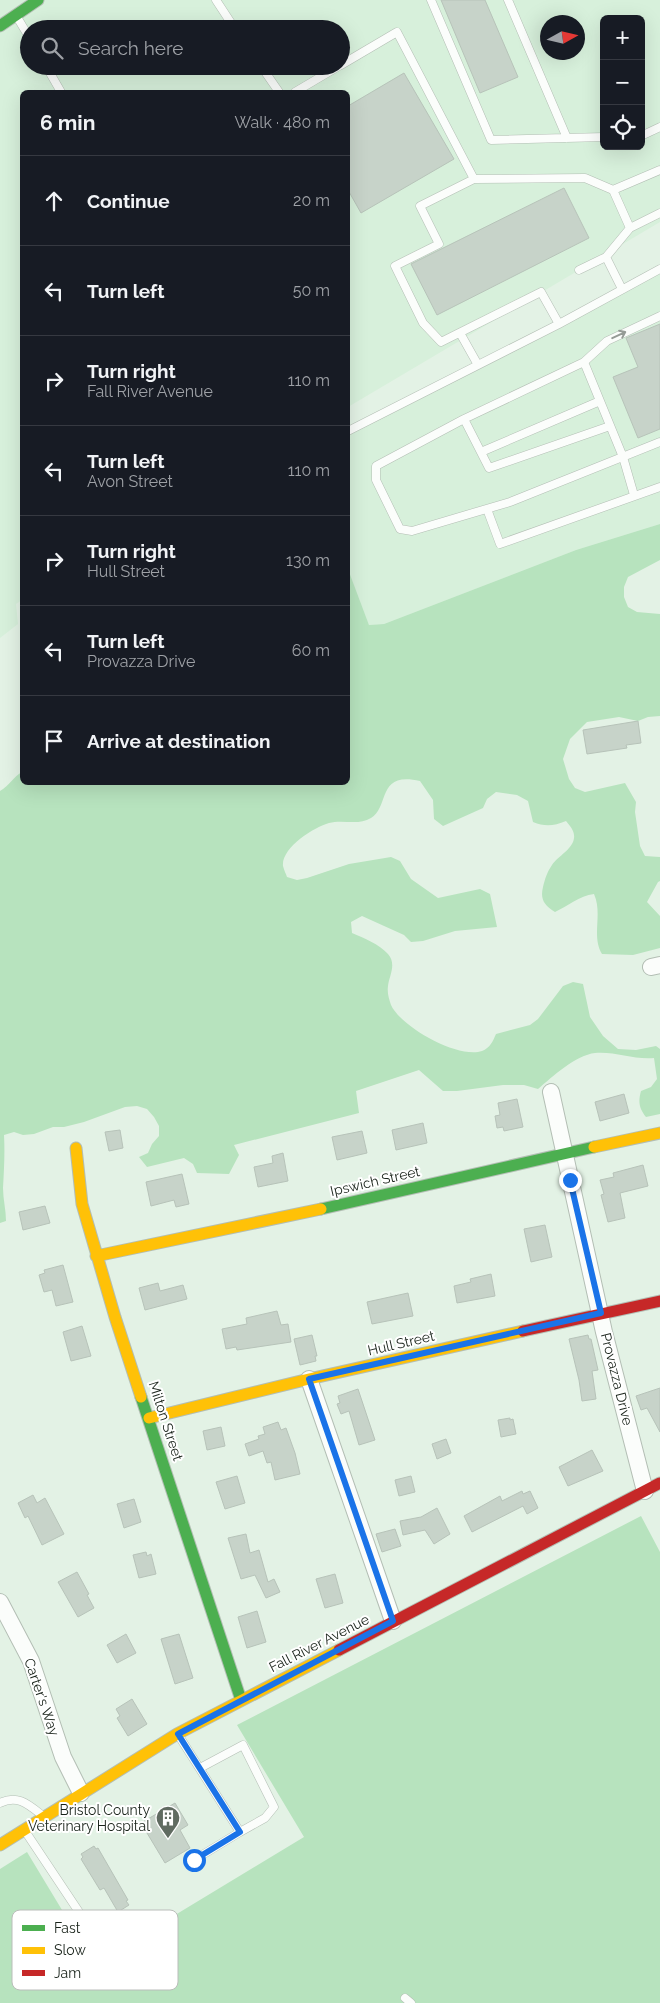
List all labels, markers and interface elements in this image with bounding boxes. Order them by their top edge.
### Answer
north arrow [540,15,585,60]
map controls [600,15,645,150]
button: + [600,15,645,60]
search box [20,20,350,75]
icon: search [38,34,66,62]
text: Search here [78,37,184,59]
button: − [600,60,645,105]
button: locate [600,105,645,150]
text: 6 min [40,110,95,135]
text: Walk · 480 m [235,113,330,132]
icon: ahead [40,187,68,215]
text: Continue [87,190,170,212]
text: 20 m [293,191,330,210]
icon: left [40,277,68,305]
text: Turn left [87,280,164,302]
text: 50 m [293,281,330,300]
one-way arrow [611,330,626,340]
text: Turn right [87,360,176,382]
icon: right [40,367,68,395]
text: 110 m [288,371,330,390]
text: Fall River Avenue [87,382,213,401]
text: Turn left [87,450,164,472]
icon: left [40,457,68,485]
text: 110 m [288,461,330,480]
text: Avon Street [87,472,173,491]
text: Turn right [87,540,176,562]
icon: right [40,547,68,575]
text: 130 m [286,551,330,570]
text: Hull Street [87,562,165,581]
text: Turn left [87,630,164,652]
icon: left [40,637,68,665]
text: 60 m [292,641,330,660]
text: Provazza Drive [87,652,195,671]
icon: arrive [40,727,68,755]
text: Arrive at destination [87,730,271,752]
street label: Ipswich Street [329,1163,422,1199]
route end [559,1169,582,1192]
street label: Hull Street [366,1327,436,1358]
street label: Provazza Drive [598,1331,636,1427]
street label: Milton Street [146,1379,186,1463]
street label: Fall River Avenue [266,1611,372,1675]
street label: Carter's Way [21,1656,63,1738]
place label: Bristol County Veterinary Hospital [28,1802,150,1834]
building icon: Bristol County Veterinary Hospital [155,1805,181,1839]
route start [183,1849,206,1872]
legend [12,1910,178,1990]
text: Fast [54,1920,81,1936]
text: Slow [54,1942,86,1958]
text: Jam [54,1965,81,1981]

